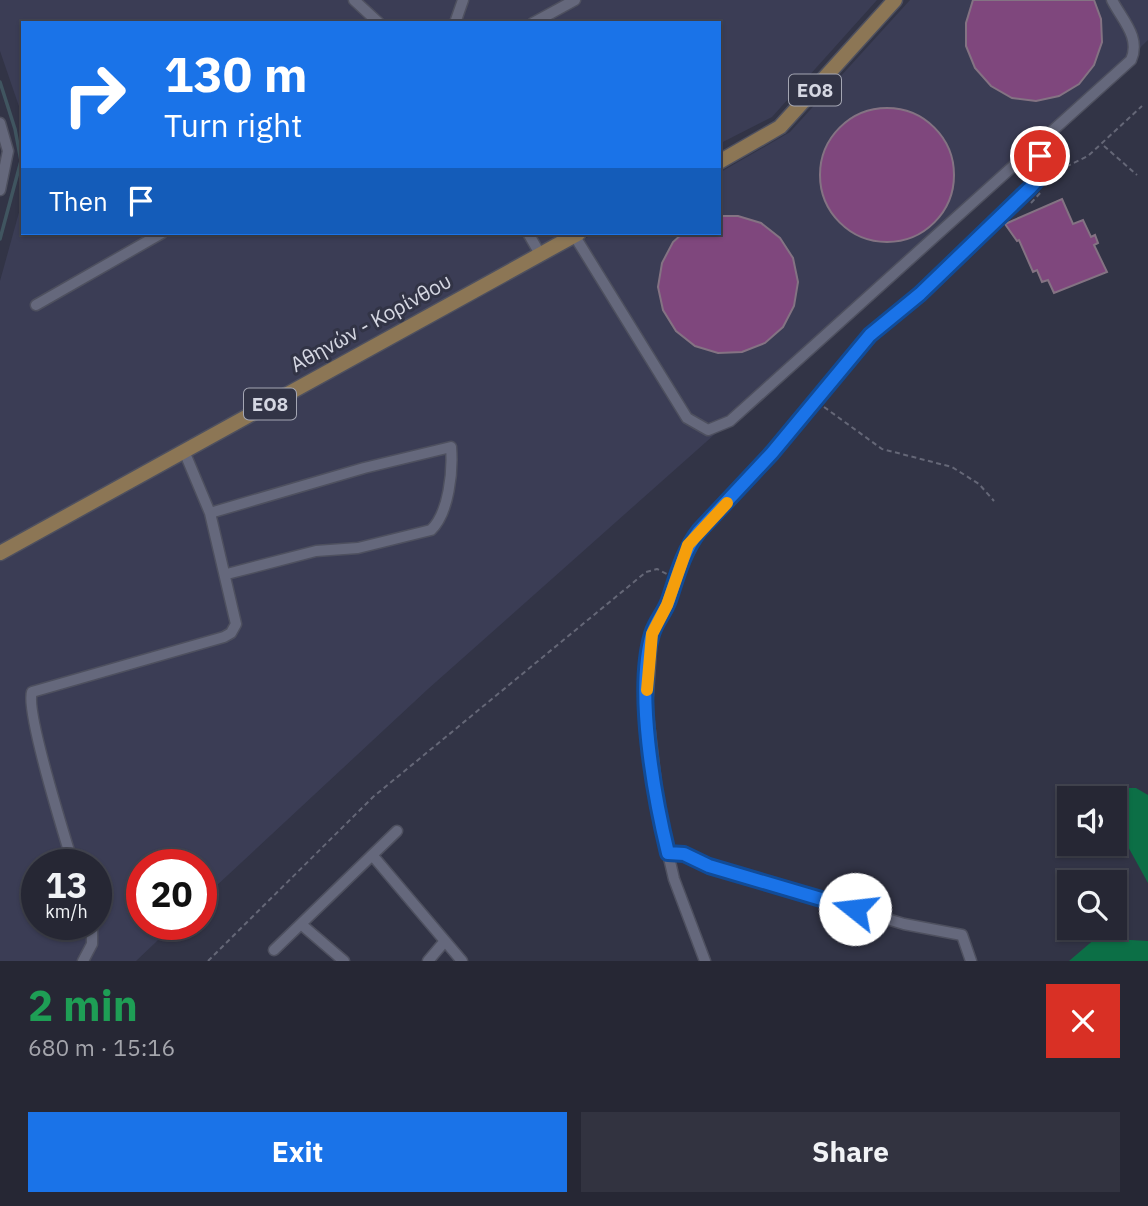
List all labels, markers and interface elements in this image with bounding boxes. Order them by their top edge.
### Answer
text: 130 m [164,42,308,105]
icon: right [49,49,140,140]
road number: ΕΟ8 [789,74,841,106]
text: Turn right [164,104,302,146]
pin [1010,126,1070,186]
icon: arrive [1021,137,1059,175]
icon: arrive [122,182,160,220]
text: Then [49,184,108,218]
street label: Αθηνών - Κορίνθου [285,266,456,378]
road number: ΕΟ8 [244,388,296,420]
map controls [1057,786,1127,940]
button: sound [1057,786,1127,856]
speed limit sign: 20 [126,849,217,940]
text: 13 [45,862,88,908]
button: search [1057,870,1127,940]
position arrow [818,872,892,946]
text: km/h [45,900,88,923]
text: 2 min [28,978,138,1033]
button: close [1046,984,1120,1058]
text: 680 m · 15:16 [28,1032,175,1062]
button: Exit [28,1112,567,1192]
button: Share [581,1112,1120,1192]

